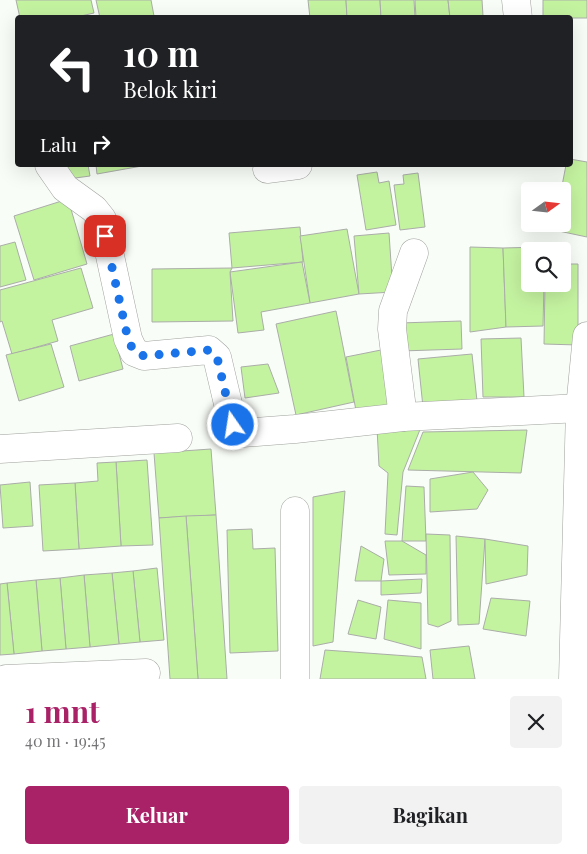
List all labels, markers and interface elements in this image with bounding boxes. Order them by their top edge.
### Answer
text: 10 m [123,29,199,76]
icon: left [40,35,105,100]
text: Belok kiri [123,74,217,104]
icon: right [87,130,115,158]
text: Lalu [40,131,77,157]
north arrow [521,182,571,232]
map controls [521,182,571,292]
pin [84,215,126,257]
icon: arrive [91,222,119,250]
button: search [521,242,571,292]
position arrow [206,398,258,450]
text: 1 mnt [25,691,100,731]
button: close [510,696,562,748]
text: 40 m · 19:45 [25,730,106,751]
button: Keluar [25,786,289,844]
button: Bagikan [299,786,562,844]

